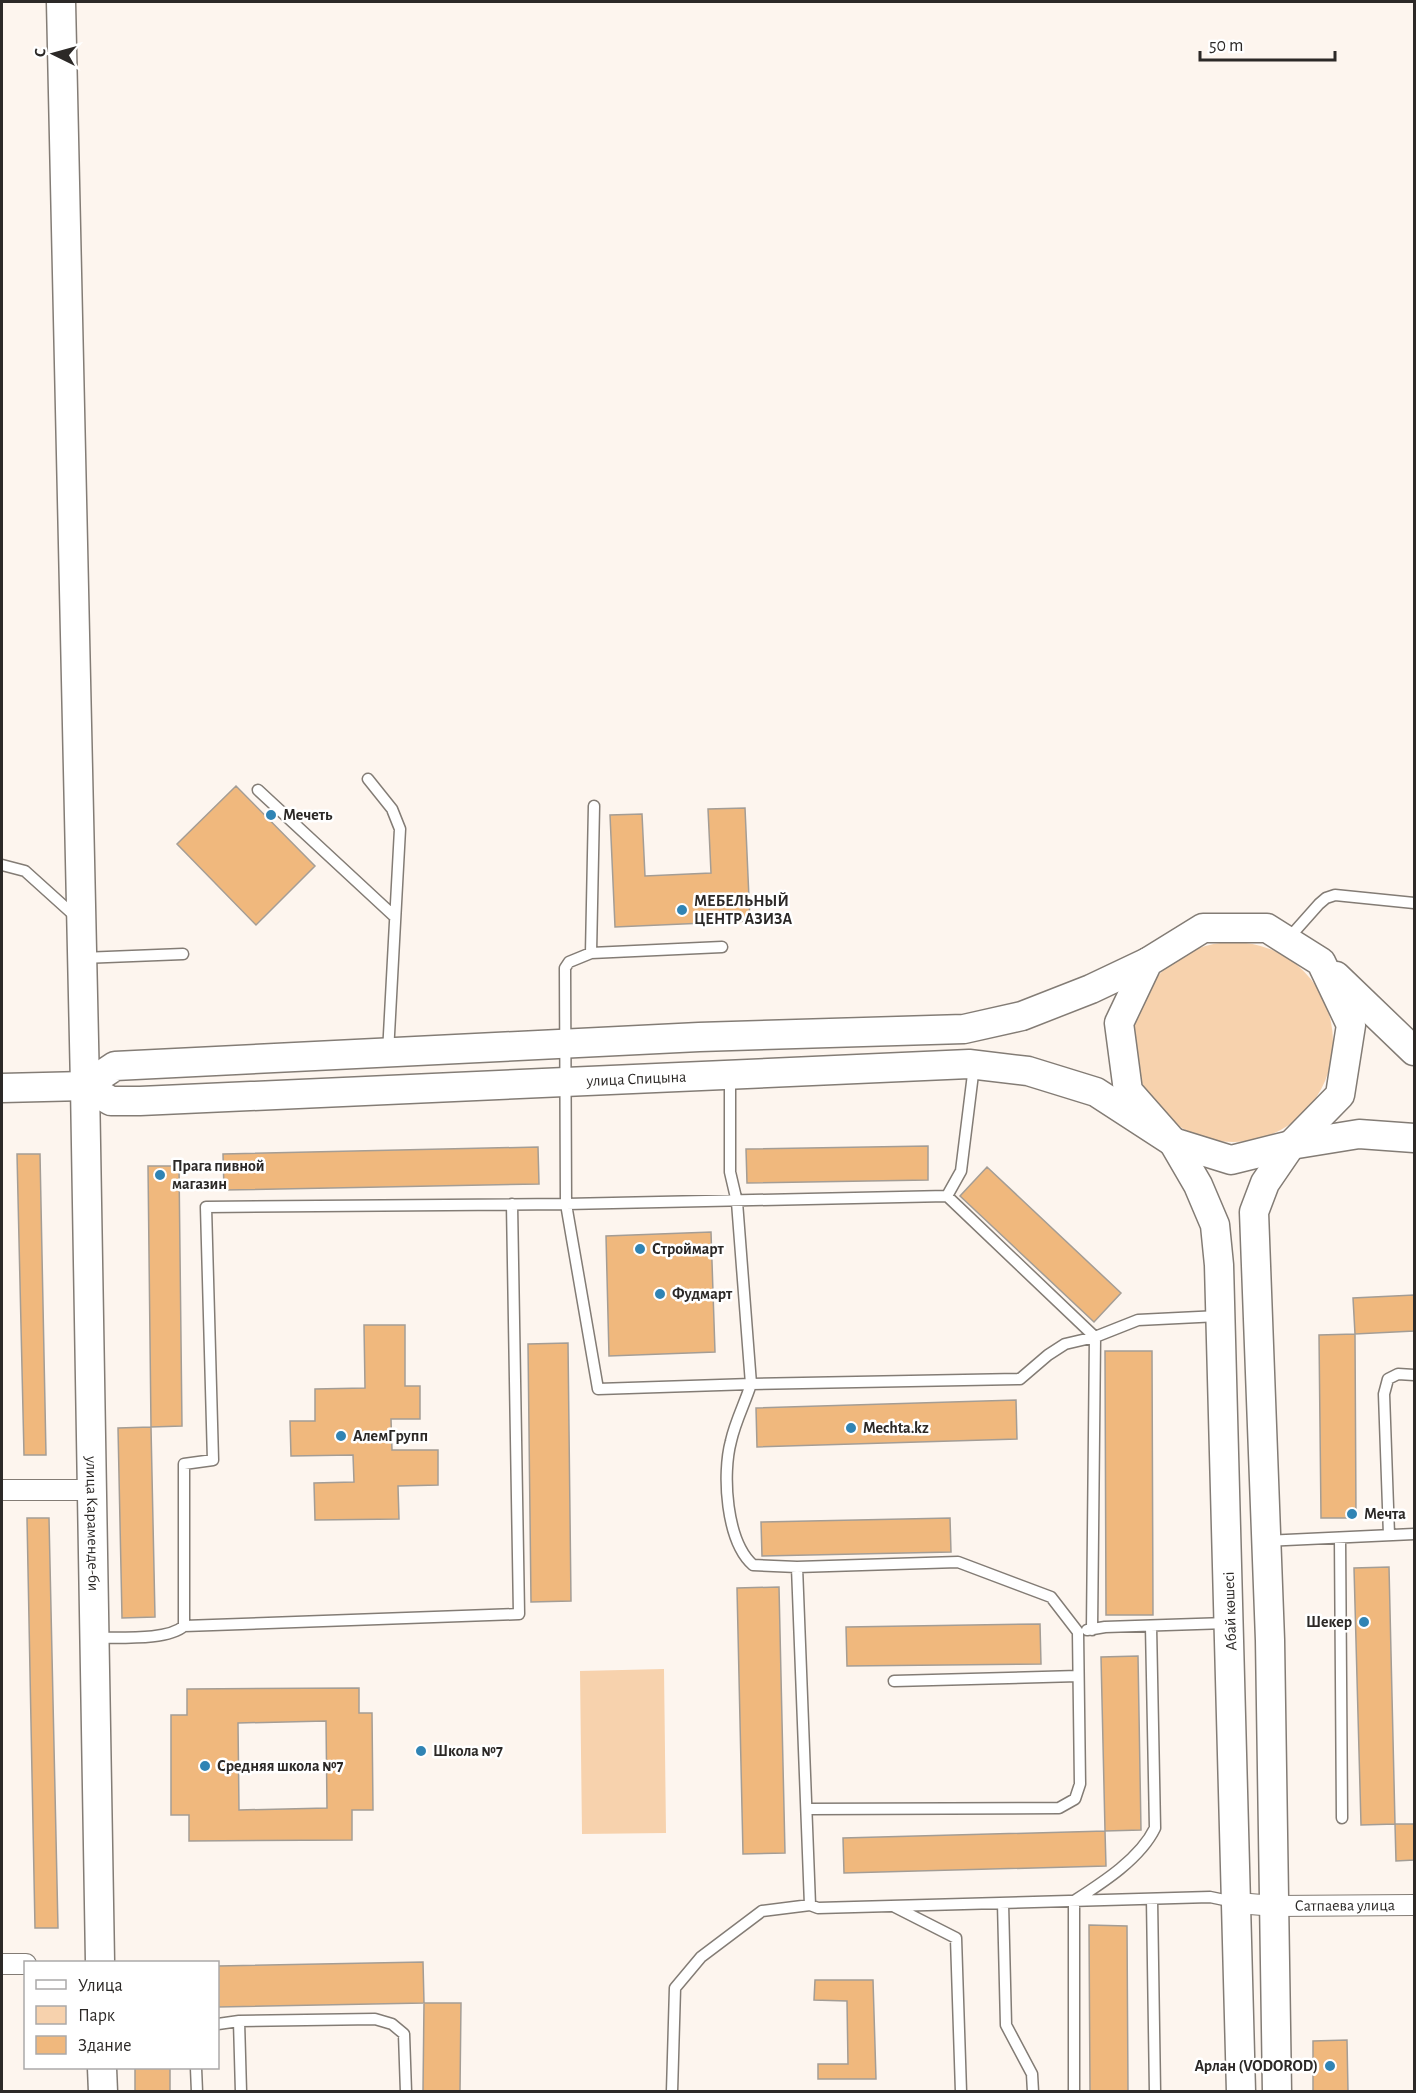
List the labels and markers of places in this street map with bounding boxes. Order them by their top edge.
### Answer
place label: Мечеть [283,807,333,823]
marker: Мечеть [264,808,278,822]
place label: МЕБЕЛЬНЫЙ ЦЕНТР АЗИЗА [694,892,793,927]
marker: МЕБЕЛЬНЫЙ ЦЕНТР АЗИЗА [675,903,689,917]
place label: Прага пивной магазин [172,1158,265,1192]
marker: Прага пивной магазин [153,1168,167,1182]
place label: Строймарт [652,1241,725,1257]
marker: Строймарт [633,1242,647,1256]
place label: Фудмарт [672,1286,733,1303]
marker: Фудмарт [653,1287,667,1301]
place label: Mechta.kz [863,1420,929,1436]
marker: Mechta.kz [844,1421,858,1435]
place label: АлемГрупп [353,1428,428,1445]
marker: АлемГрупп [334,1429,348,1443]
place label: Мечта [1364,1506,1406,1522]
marker: Мечта [1345,1507,1359,1521]
place label: Шекер [1306,1614,1352,1630]
marker: Шекер [1357,1615,1371,1629]
place label: Школа №7 [433,1743,503,1759]
marker: Школа №7 [414,1744,428,1758]
place label: Средняя школа №7 [217,1758,344,1774]
marker: Средняя школа №7 [198,1759,212,1773]
place label: Арлан (VODOROD) [1194,2058,1318,2074]
marker: Арлан (VODOROD) [1323,2059,1337,2073]

